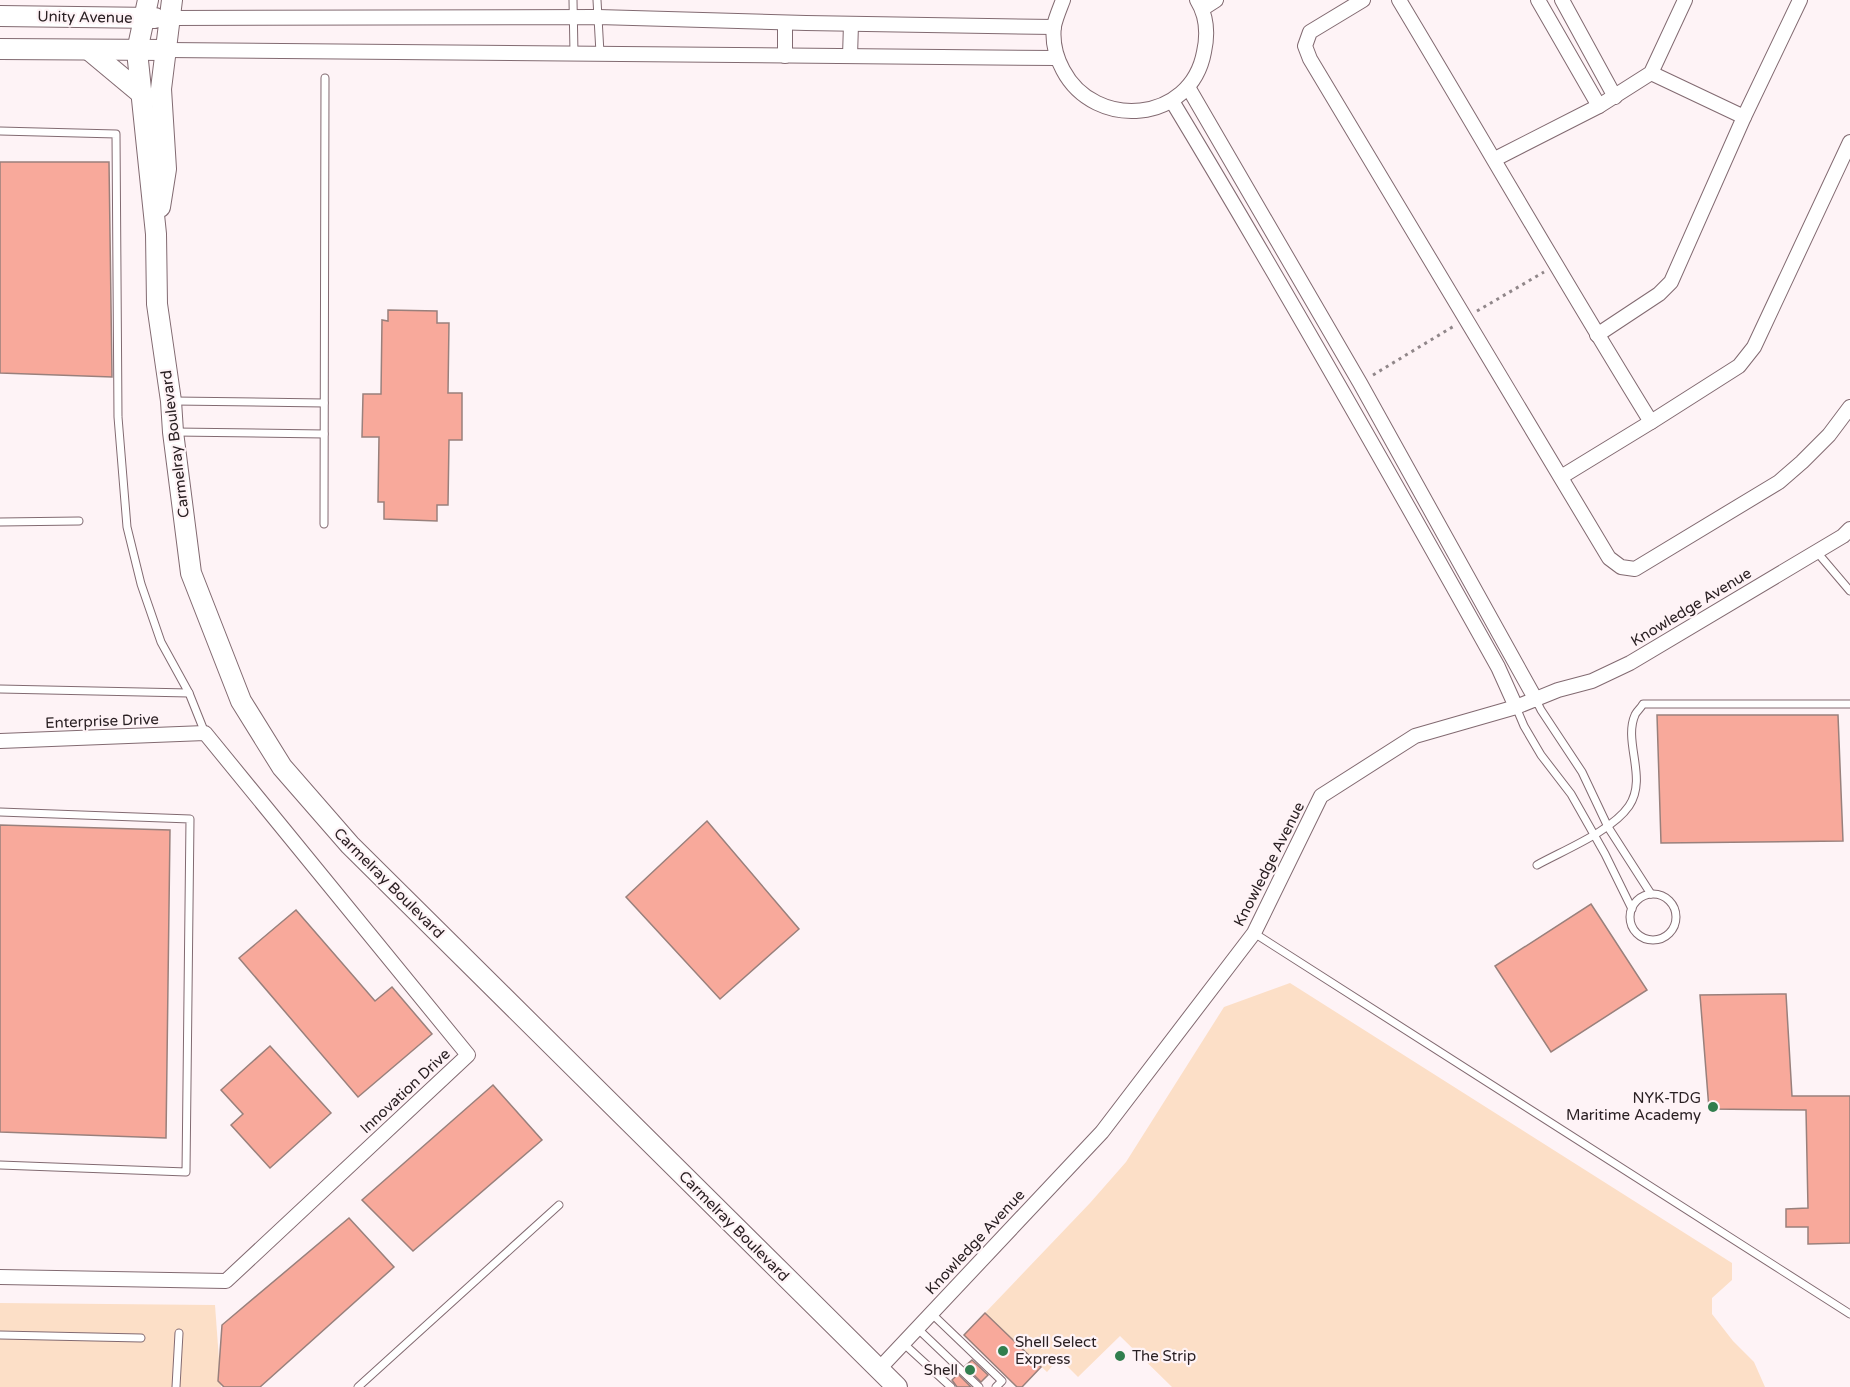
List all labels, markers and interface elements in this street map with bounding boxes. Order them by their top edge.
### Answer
street label: Unity Avenue [37,7,133,27]
street label: Carmelray Boulevard [157,369,193,519]
street label: Knowledge Avenue [1628,564,1754,650]
street label: Enterprise Drive [45,710,159,732]
street label: Knowledge Avenue [1230,799,1308,929]
street label: Carmelray Boulevard [330,824,448,942]
street label: Innovation Drive [356,1045,454,1137]
place label: NYK-TDG Maritime Academy [1566,1089,1701,1124]
marker: NYK-TDG Maritime Academy [1706,1100,1720,1114]
street label: Carmelray Boulevard [675,1167,793,1285]
street label: Knowledge Avenue [922,1186,1028,1298]
place label: Shell Select Express [1015,1333,1097,1368]
marker: Shell Select Express [996,1344,1010,1358]
place label: The Strip [1132,1347,1196,1365]
marker: The Strip [1113,1349,1127,1363]
place label: Shell [924,1361,958,1379]
marker: Shell [963,1363,977,1377]

